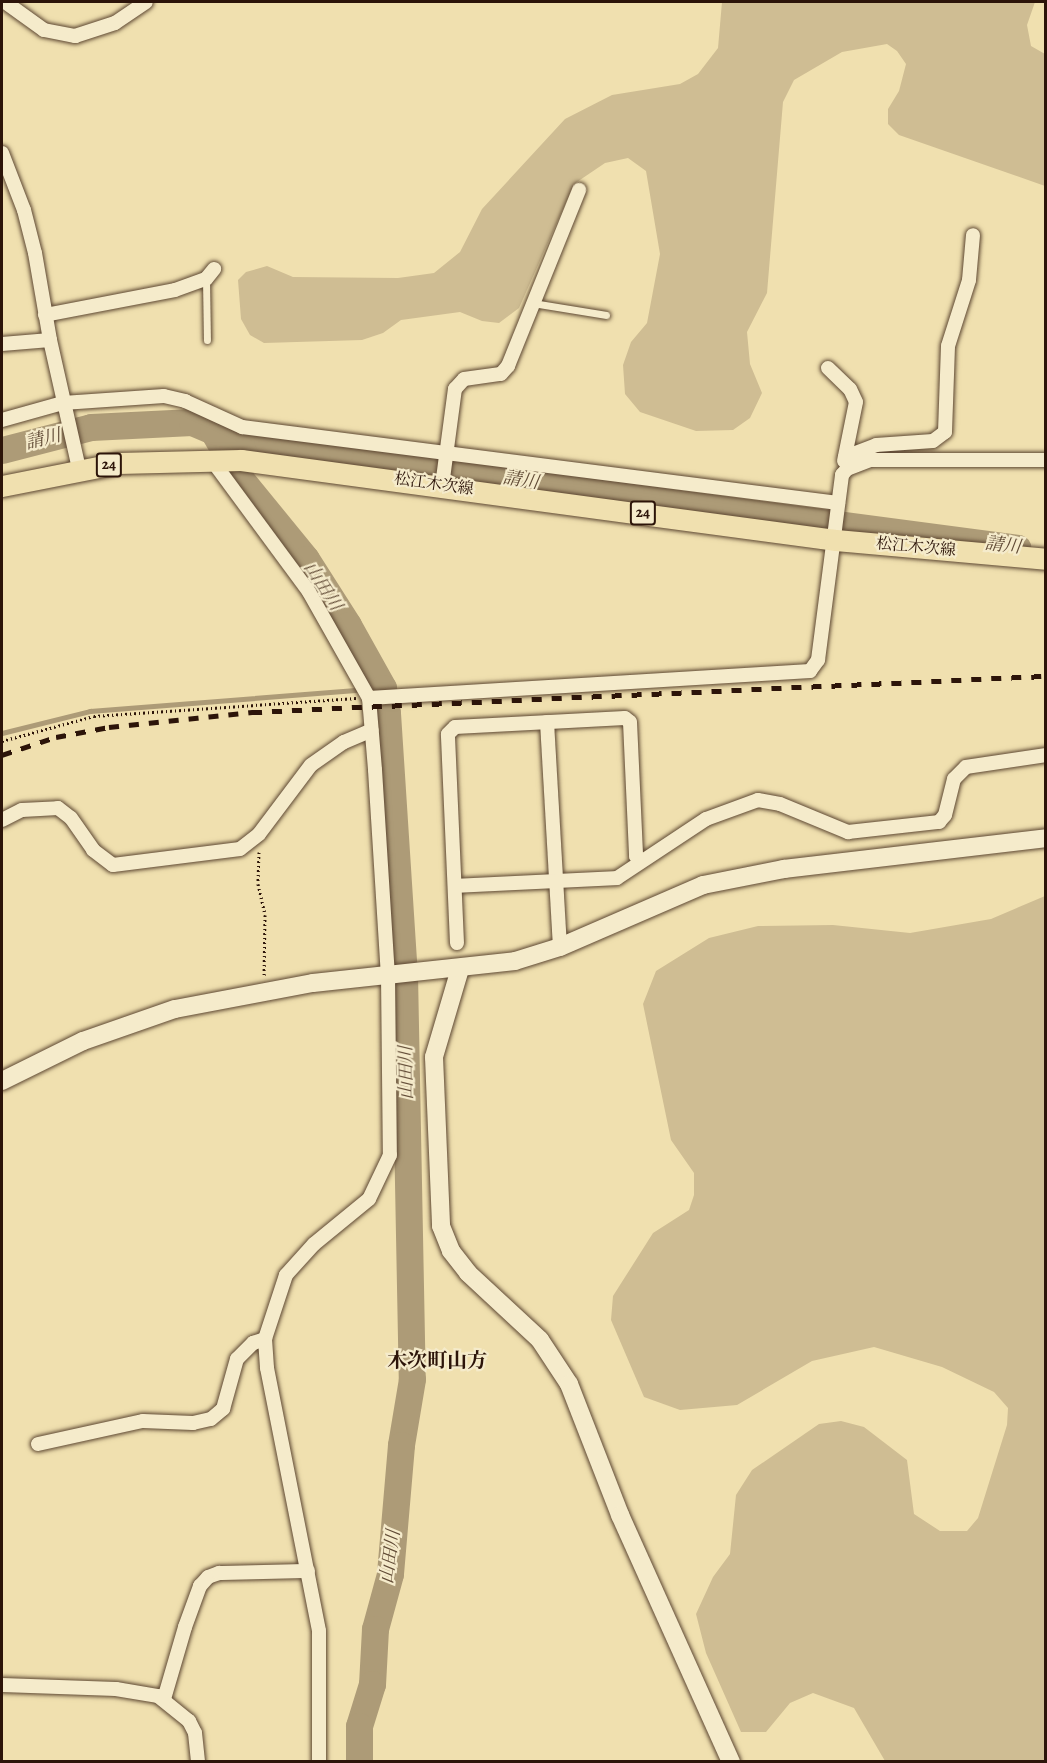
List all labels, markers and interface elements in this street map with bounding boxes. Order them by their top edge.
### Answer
water label: 請川 [23,424,63,454]
road number: 24 [96,453,122,477]
water label: 請川 [502,467,540,493]
street label: 松江木次線 [393,469,475,499]
road number: 24 [630,501,656,525]
water label: 請川 [984,532,1022,558]
street label: 松江木次線 [875,534,957,560]
water label: 山田川 [299,557,347,615]
water label: 山田川 [395,1046,417,1100]
district label: 木次町山方 [387,1348,487,1372]
water label: 山田川 [376,1529,404,1585]

